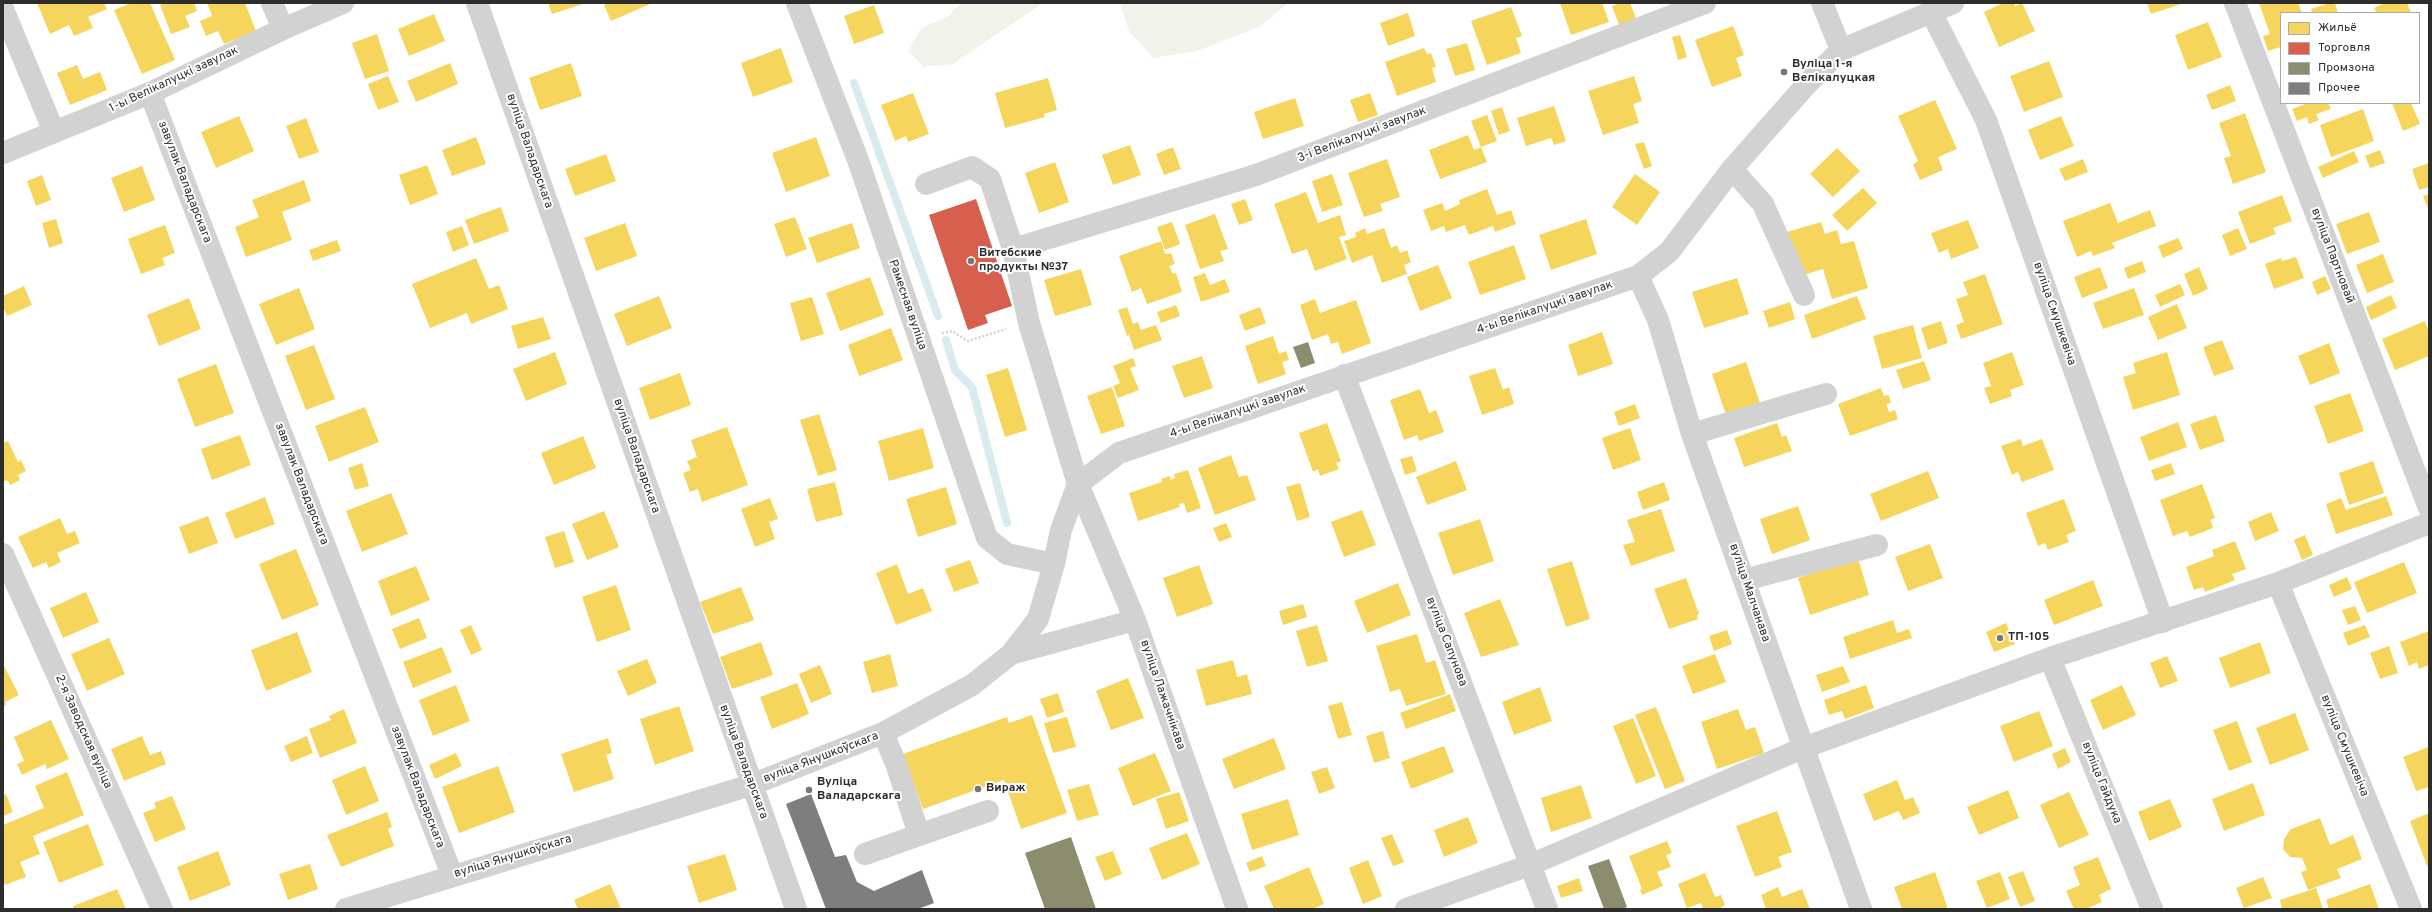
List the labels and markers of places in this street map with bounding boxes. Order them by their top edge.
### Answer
place label: Вуліца 1-я Велікалуцкая [1792,58,1875,86]
marker: Вуліца 1-я Велікалуцкая [1779,67,1789,77]
place label: Витебские продукты №37 [979,247,1068,275]
marker: Витебские продукты №37 [966,256,976,266]
place label: ТП-105 [2008,631,2049,645]
marker: ТП-105 [1995,633,2005,643]
place label: Вуліца Валадарскага [817,776,901,804]
place label: Вираж [986,782,1026,796]
marker: Вираж [973,784,983,794]
marker: Вуліца Валадарскага [804,785,814,795]

